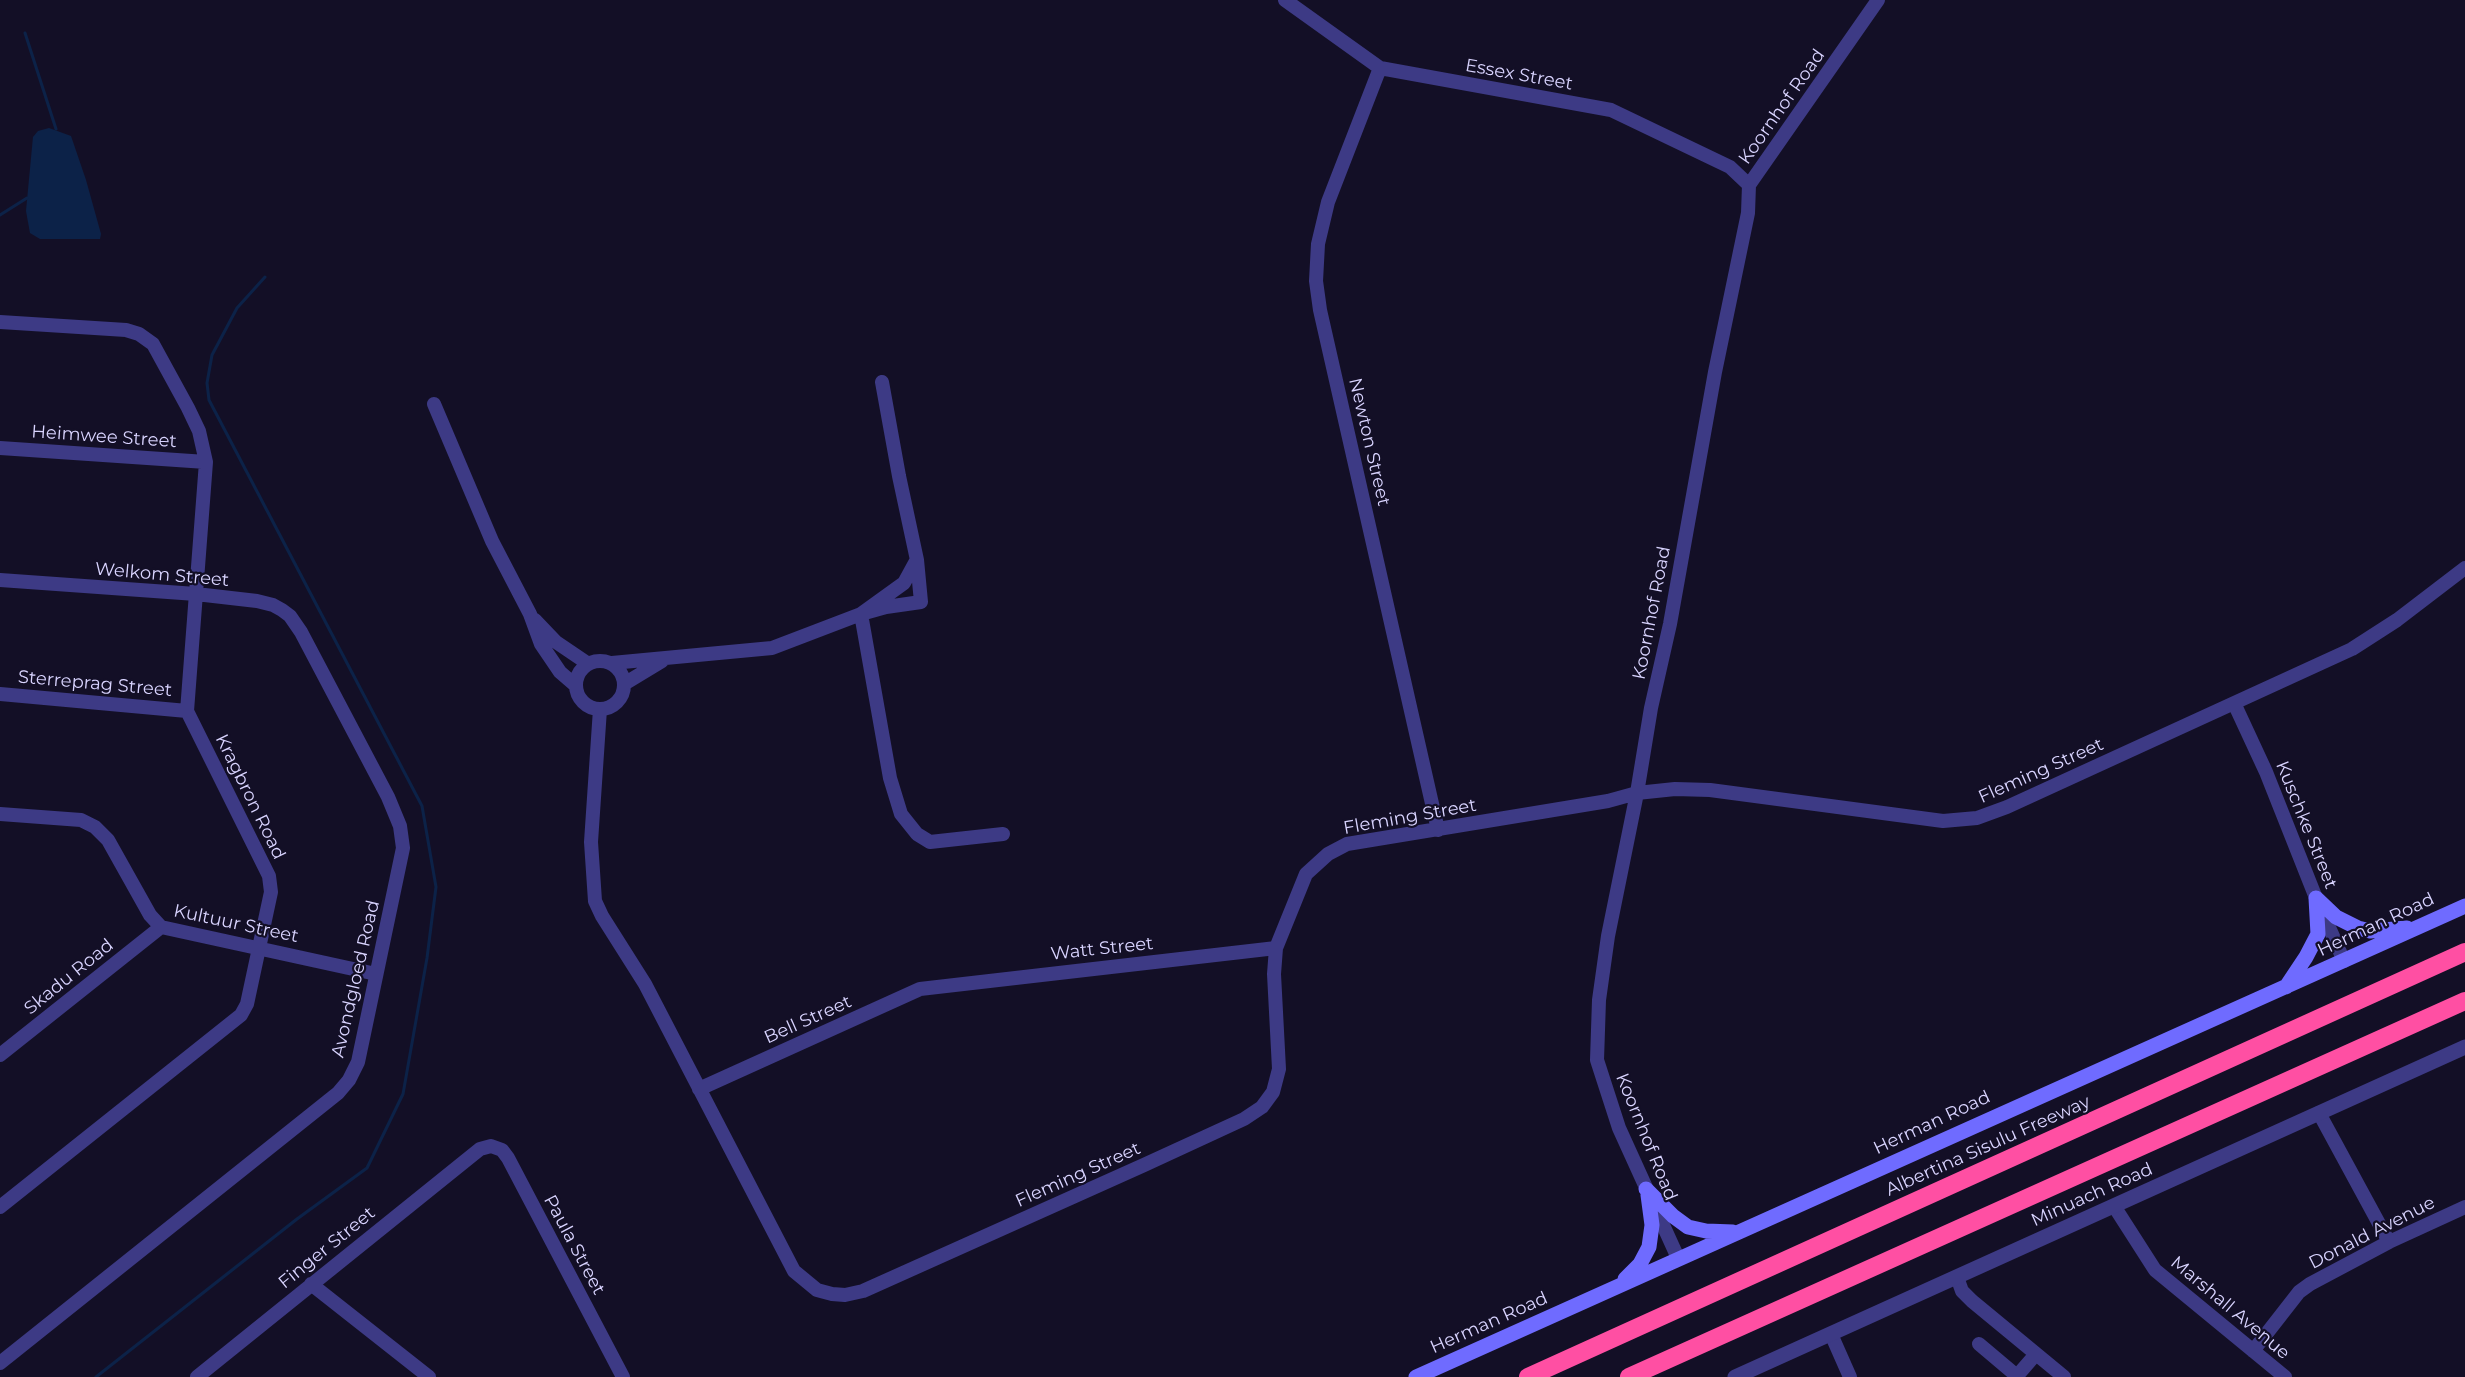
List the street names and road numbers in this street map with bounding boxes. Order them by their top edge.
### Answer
street label: Koornhof Road [1734,45,1830,169]
street label: Essex Street [1464,55,1574,95]
street label: Newton Street [1344,376,1394,508]
street label: Heimwee Street [31,421,177,453]
street label: Koornhof Road [1628,544,1676,682]
street label: Welkom Street [94,558,230,592]
street label: Sterreprag Street [17,667,173,701]
street label: Kragbron Road [210,731,290,863]
street label: Fleming Street [1975,734,2107,808]
street label: Kuschke Street [2271,758,2341,892]
street label: Fleming Street [1342,795,1478,839]
street label: Herman Road [2314,889,2438,961]
street label: Avondgloed Road [327,898,385,1060]
street label: Kultuur Street [172,900,300,948]
street label: Watt Street [1050,933,1154,965]
street label: Skadu Road [20,935,118,1019]
street label: Bell Street [761,991,855,1049]
street label: Koornhof Road [1611,1070,1681,1204]
street label: Herman Road [1870,1087,1994,1159]
street label: Albertina Sisulu Freeway [1882,1091,2094,1201]
street label: Fleming Street [1012,1138,1144,1212]
street label: Minuach Road [2028,1159,2156,1231]
street label: Paula Street [539,1191,609,1299]
street label: Donald Avenue [2305,1192,2439,1274]
street label: Finger Street [274,1202,380,1294]
street label: Marshall Avenue [2166,1252,2294,1364]
street label: Herman Road [1427,1287,1551,1359]

